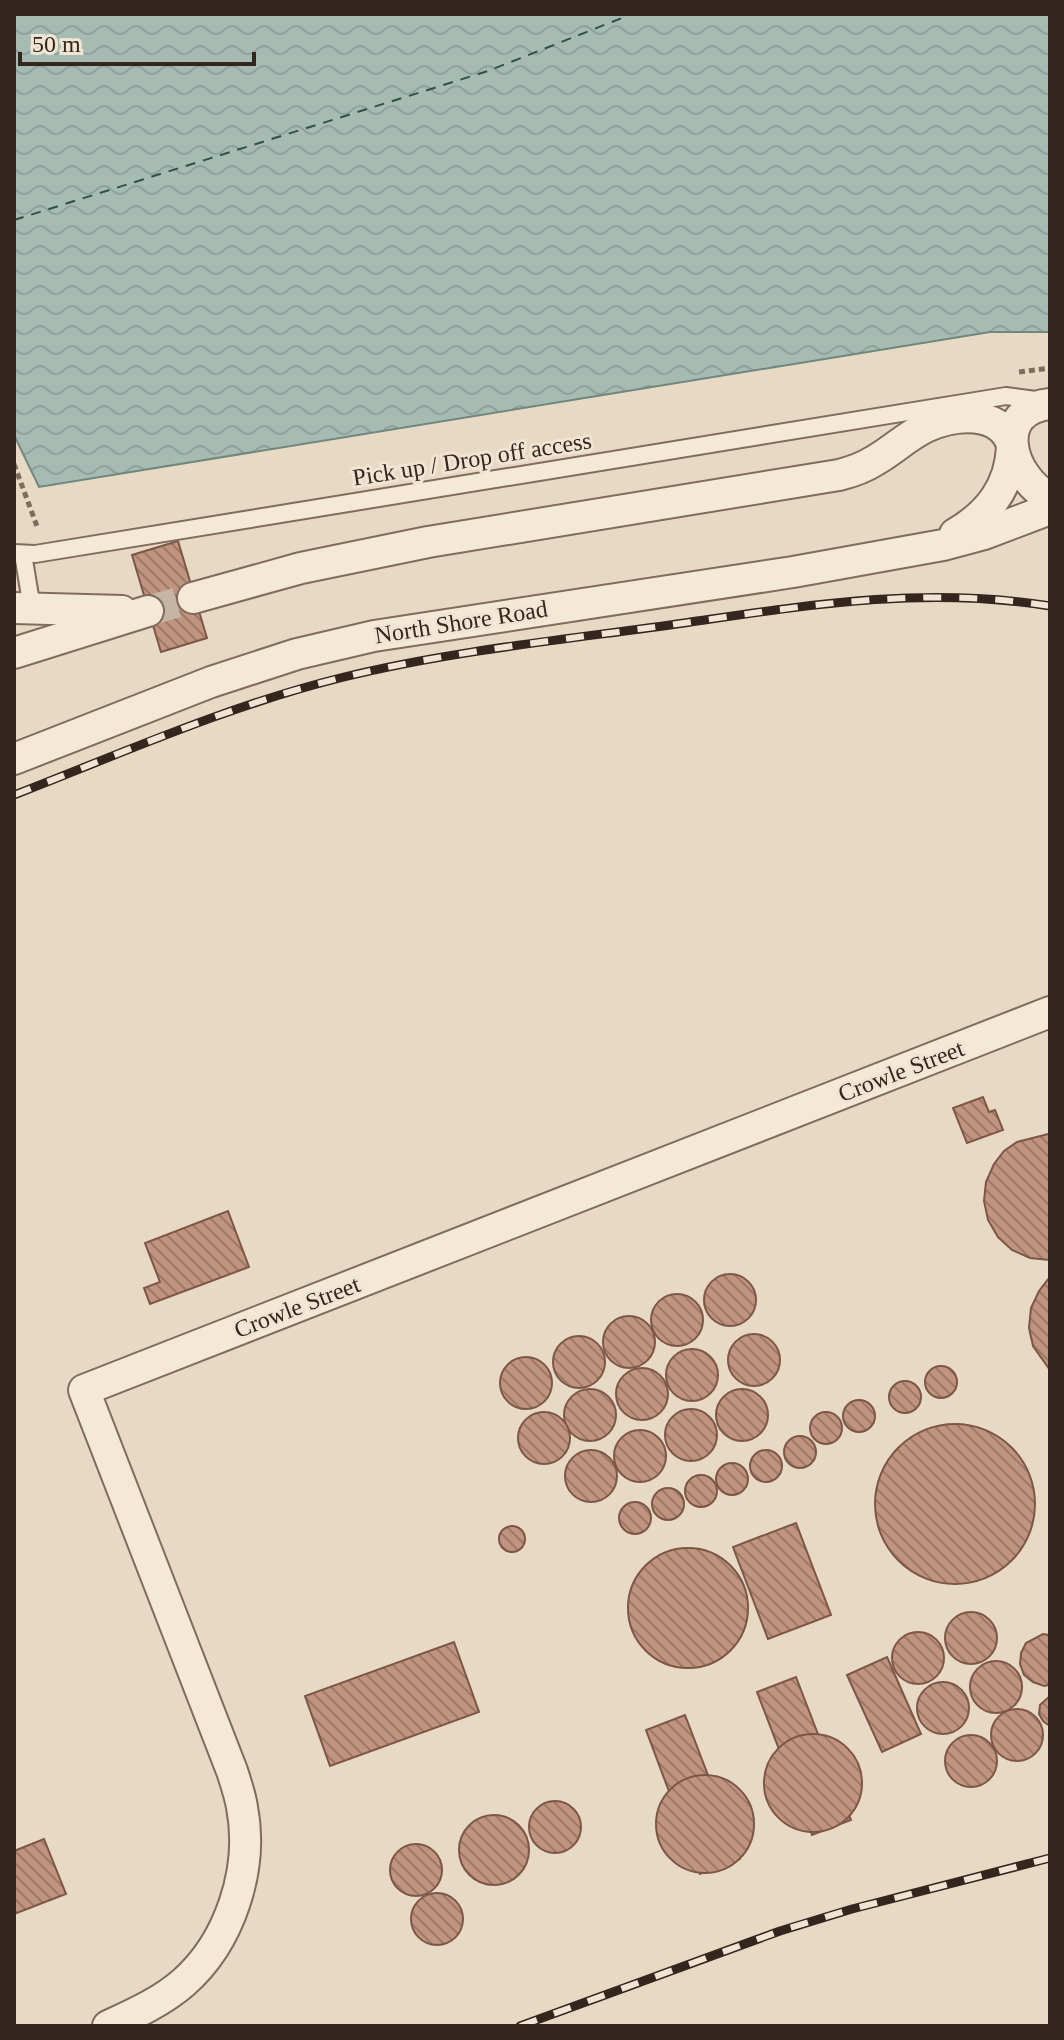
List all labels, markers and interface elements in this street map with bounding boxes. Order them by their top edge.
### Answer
scale bar [20,16,254,66]
text: 50 m [32,31,81,57]
street label: Pick up / Drop off access [351,427,593,491]
street label: North Shore Road [373,595,549,649]
street label: Crowle Street [834,1035,968,1107]
street label: Crowle Street [230,1271,364,1343]

